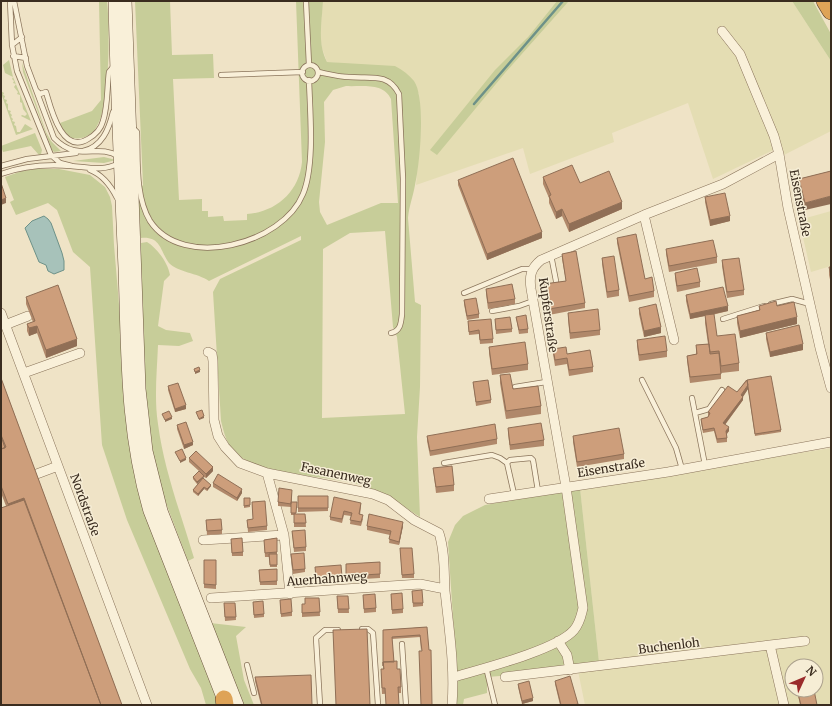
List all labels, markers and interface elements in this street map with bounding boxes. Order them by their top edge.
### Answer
street label: Eisenstraße [787,168,814,238]
street label: Kupferstraße [536,277,561,353]
street label: Eisenstraße [576,455,646,480]
street label: Fasanenweg [300,459,373,488]
street label: Nordstraße [67,472,104,538]
street label: Auerhahnweg [285,568,368,589]
street label: Buchenloh [637,634,701,657]
north arrow [784,658,824,698]
text: N [803,663,819,679]

